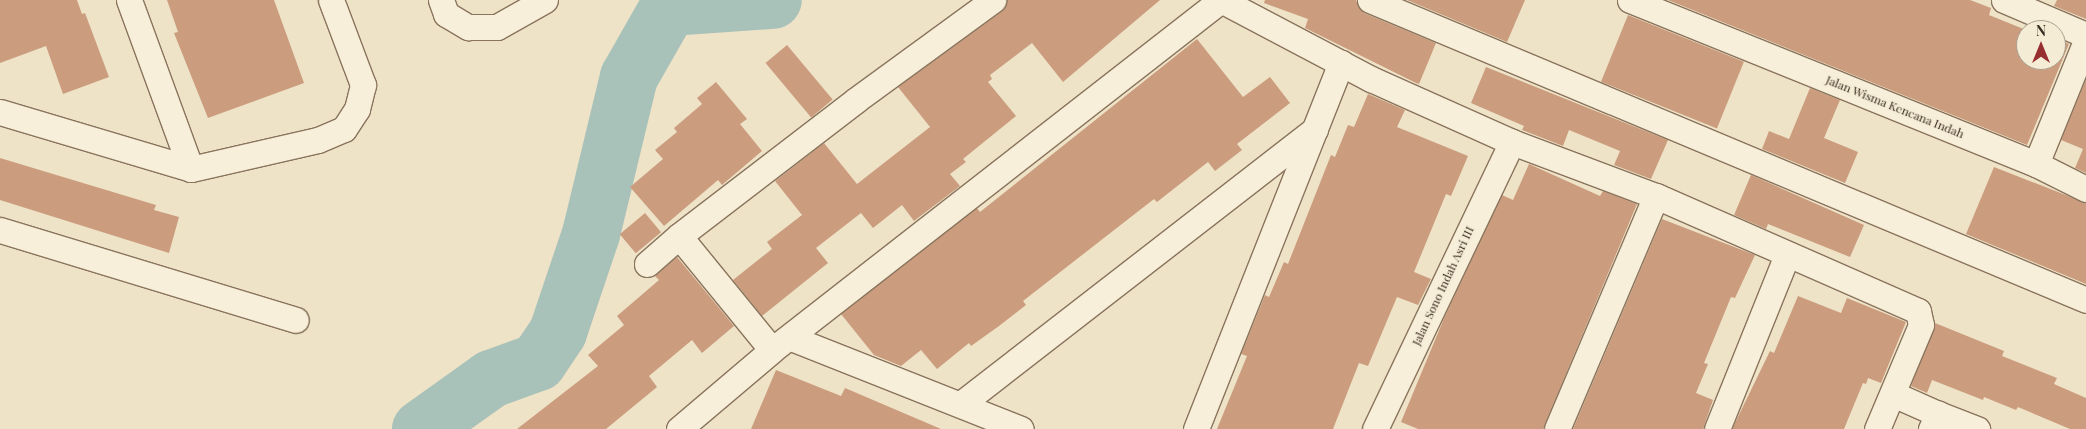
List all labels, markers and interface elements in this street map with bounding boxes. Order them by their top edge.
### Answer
north arrow [2016,20,2066,70]
text: N [2036,21,2046,40]
street label: Jalan Wisma Kencana Indah [1823,73,1967,141]
street label: Jalan Sono Indah Asri III [1409,224,1477,348]

